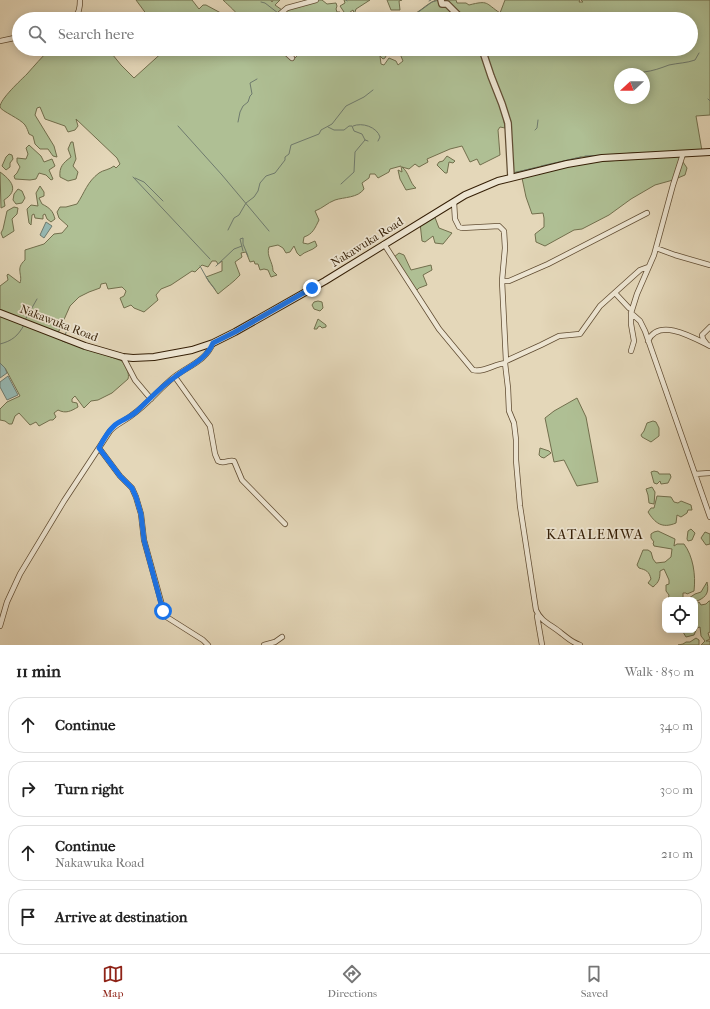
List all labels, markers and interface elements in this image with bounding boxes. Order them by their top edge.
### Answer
search box [12,12,698,56]
icon: search [26,23,48,45]
text: Search here [58,25,134,43]
north arrow [614,68,650,104]
street label: Nakawuka Road [328,214,406,270]
route end [303,279,321,297]
street label: Nakawuka Road [18,302,100,344]
district label: KATALEMWA [546,526,644,543]
map controls [662,597,698,633]
button: locate [662,597,698,633]
route start [154,602,172,620]
text: 11 min [16,661,61,681]
text: Walk · 850 m [625,664,694,679]
icon: ahead [17,714,39,736]
text: Continue [55,716,115,734]
text: 340 m [659,718,693,733]
icon: right [17,778,39,800]
text: Turn right [55,780,124,798]
text: 300 m [660,782,693,797]
text: Continue [55,837,115,855]
icon: ahead [17,842,39,864]
text: 210 m [661,846,693,861]
text: Nakawuka Road [55,855,144,870]
icon: arrive [17,906,39,928]
text: Arrive at destination [55,908,187,926]
tab: Map [102,963,124,1000]
tab: Directions [328,963,377,1000]
tab: Saved [581,963,608,1000]

